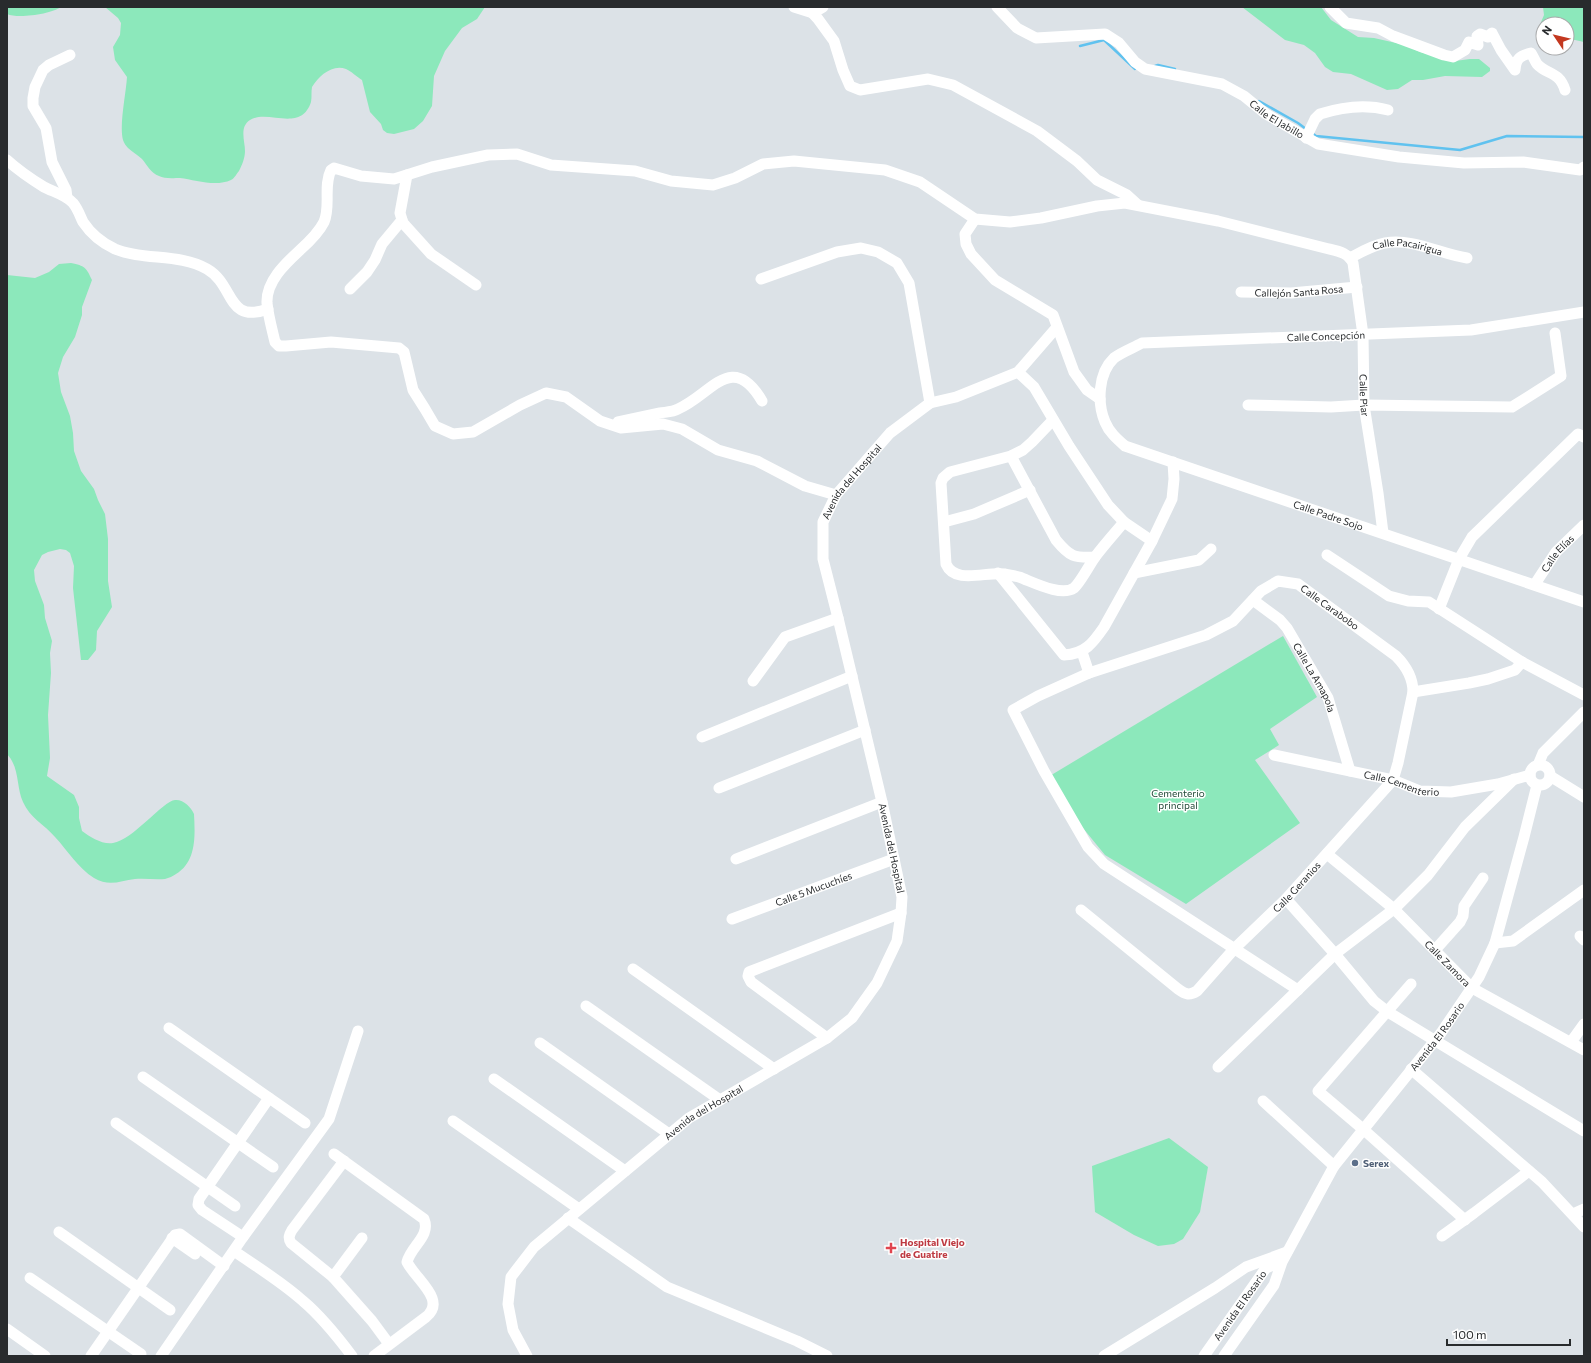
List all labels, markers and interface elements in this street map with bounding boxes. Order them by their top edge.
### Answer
north arrow [1535,16,1575,56]
text: N [1539,23,1554,37]
street label: Calle El Jabillo [1247,97,1306,141]
street label: Calle Pacairigua [1371,236,1444,258]
street label: Callejón Santa Rosa [1254,282,1344,299]
street label: Calle Concepción [1287,329,1365,343]
street label: Calle Piar [1358,374,1372,417]
street label: Avenida del Hospital [819,441,884,521]
street label: Calle Padre Sojo [1292,498,1365,533]
street label: Calle Elías [1538,532,1577,574]
street label: Calle Carabobo [1298,582,1362,632]
street label: Calle La Amapola [1291,640,1338,714]
street label: Calle Cementerio [1363,768,1440,798]
park label: Cementerio principal [1151,787,1205,811]
street label: Avenida del Hospital [877,802,907,894]
street label: Calle Geranios [1270,859,1323,915]
street label: Calle 5 Mucuchíes [774,869,854,908]
street label: Calle Zamora [1422,938,1473,989]
street label: Avenida El Rosario [1407,999,1466,1073]
street label: Avenida del Hospital [662,1082,745,1142]
place label: Serex [1363,1157,1390,1169]
marker: Serex [1350,1158,1360,1168]
place label: Hospital Viejo de Guatire [900,1236,965,1260]
marker: Hospital Viejo de Guatire [885,1242,897,1254]
street label: Avenida El Rosario [1211,1268,1269,1343]
scale bar [1447,1321,1570,1347]
text: 100 m [1453,1327,1487,1341]

